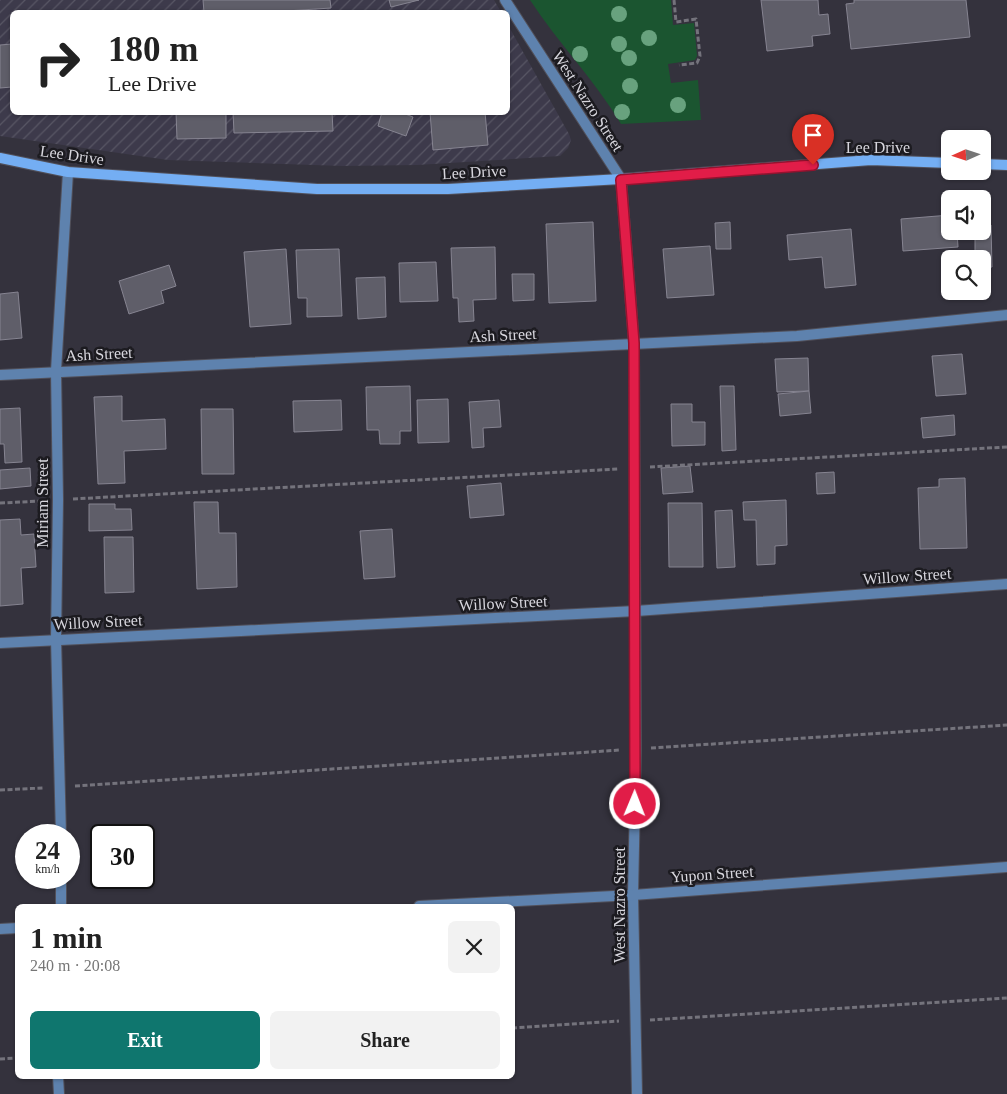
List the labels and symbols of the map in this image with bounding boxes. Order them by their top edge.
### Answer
street label: West Nazro Street [549,48,627,155]
pin [792,114,834,165]
north arrow [941,130,991,180]
street label: Lee Drive [846,139,910,156]
street label: Lee Drive [39,142,105,168]
street label: Lee Drive [441,162,507,182]
street label: Ash Street [469,325,537,345]
street label: Ash Street [65,344,133,364]
street label: Miriam Street [34,458,51,548]
street label: Willow Street [862,564,952,588]
street label: Willow Street [458,592,548,614]
street label: Willow Street [53,611,143,633]
position arrow [608,777,660,829]
speed limit sign: 30 [90,824,155,889]
street label: West Nazro Street [611,846,628,963]
street label: Yupon Street [670,863,755,886]

